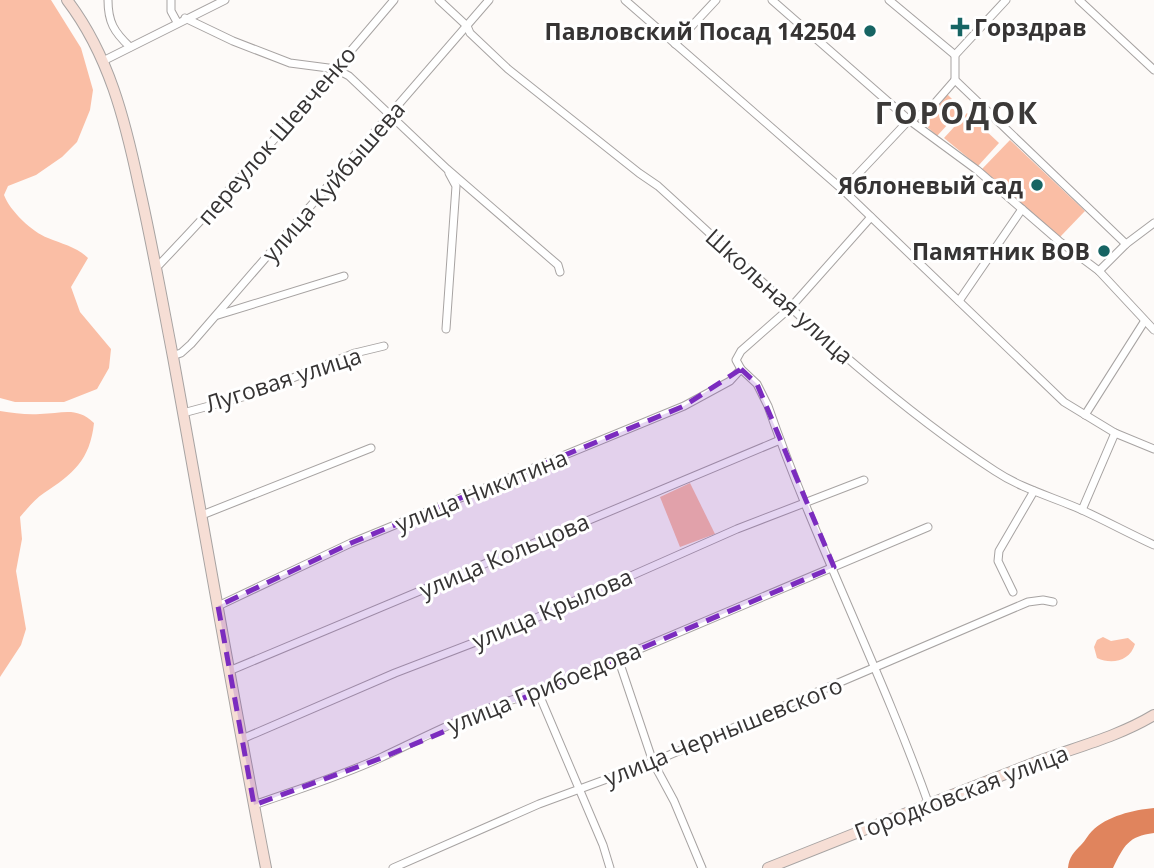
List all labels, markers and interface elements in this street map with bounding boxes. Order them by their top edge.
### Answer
place label: Горздрав [974,11,1087,43]
place label: Павловский Посад 142504 [545,15,856,47]
marker: Горздрав [952,19,968,35]
marker: Павловский Посад 142504 [862,23,878,39]
street label: переулок Шевченко [189,39,363,231]
district label: ГОРОДОК [875,92,1039,133]
street label: улица Куйбышева [254,94,412,268]
place label: Яблоневый сад [837,169,1023,201]
marker: Яблоневый сад [1029,177,1045,193]
street label: Школьная улица [699,221,861,371]
place label: Памятник ВОВ [912,235,1090,267]
marker: Памятник ВОВ [1096,243,1112,259]
street label: Луговая улица [201,339,365,419]
street label: улица Никитина [390,441,572,539]
street label: улица Кольцова [414,505,594,605]
street label: улица Крылова [467,560,637,656]
street label: улица Грибоедова [442,633,646,741]
street label: улица Чернышевского [599,668,847,794]
street label: Городковская улица [849,736,1073,848]

